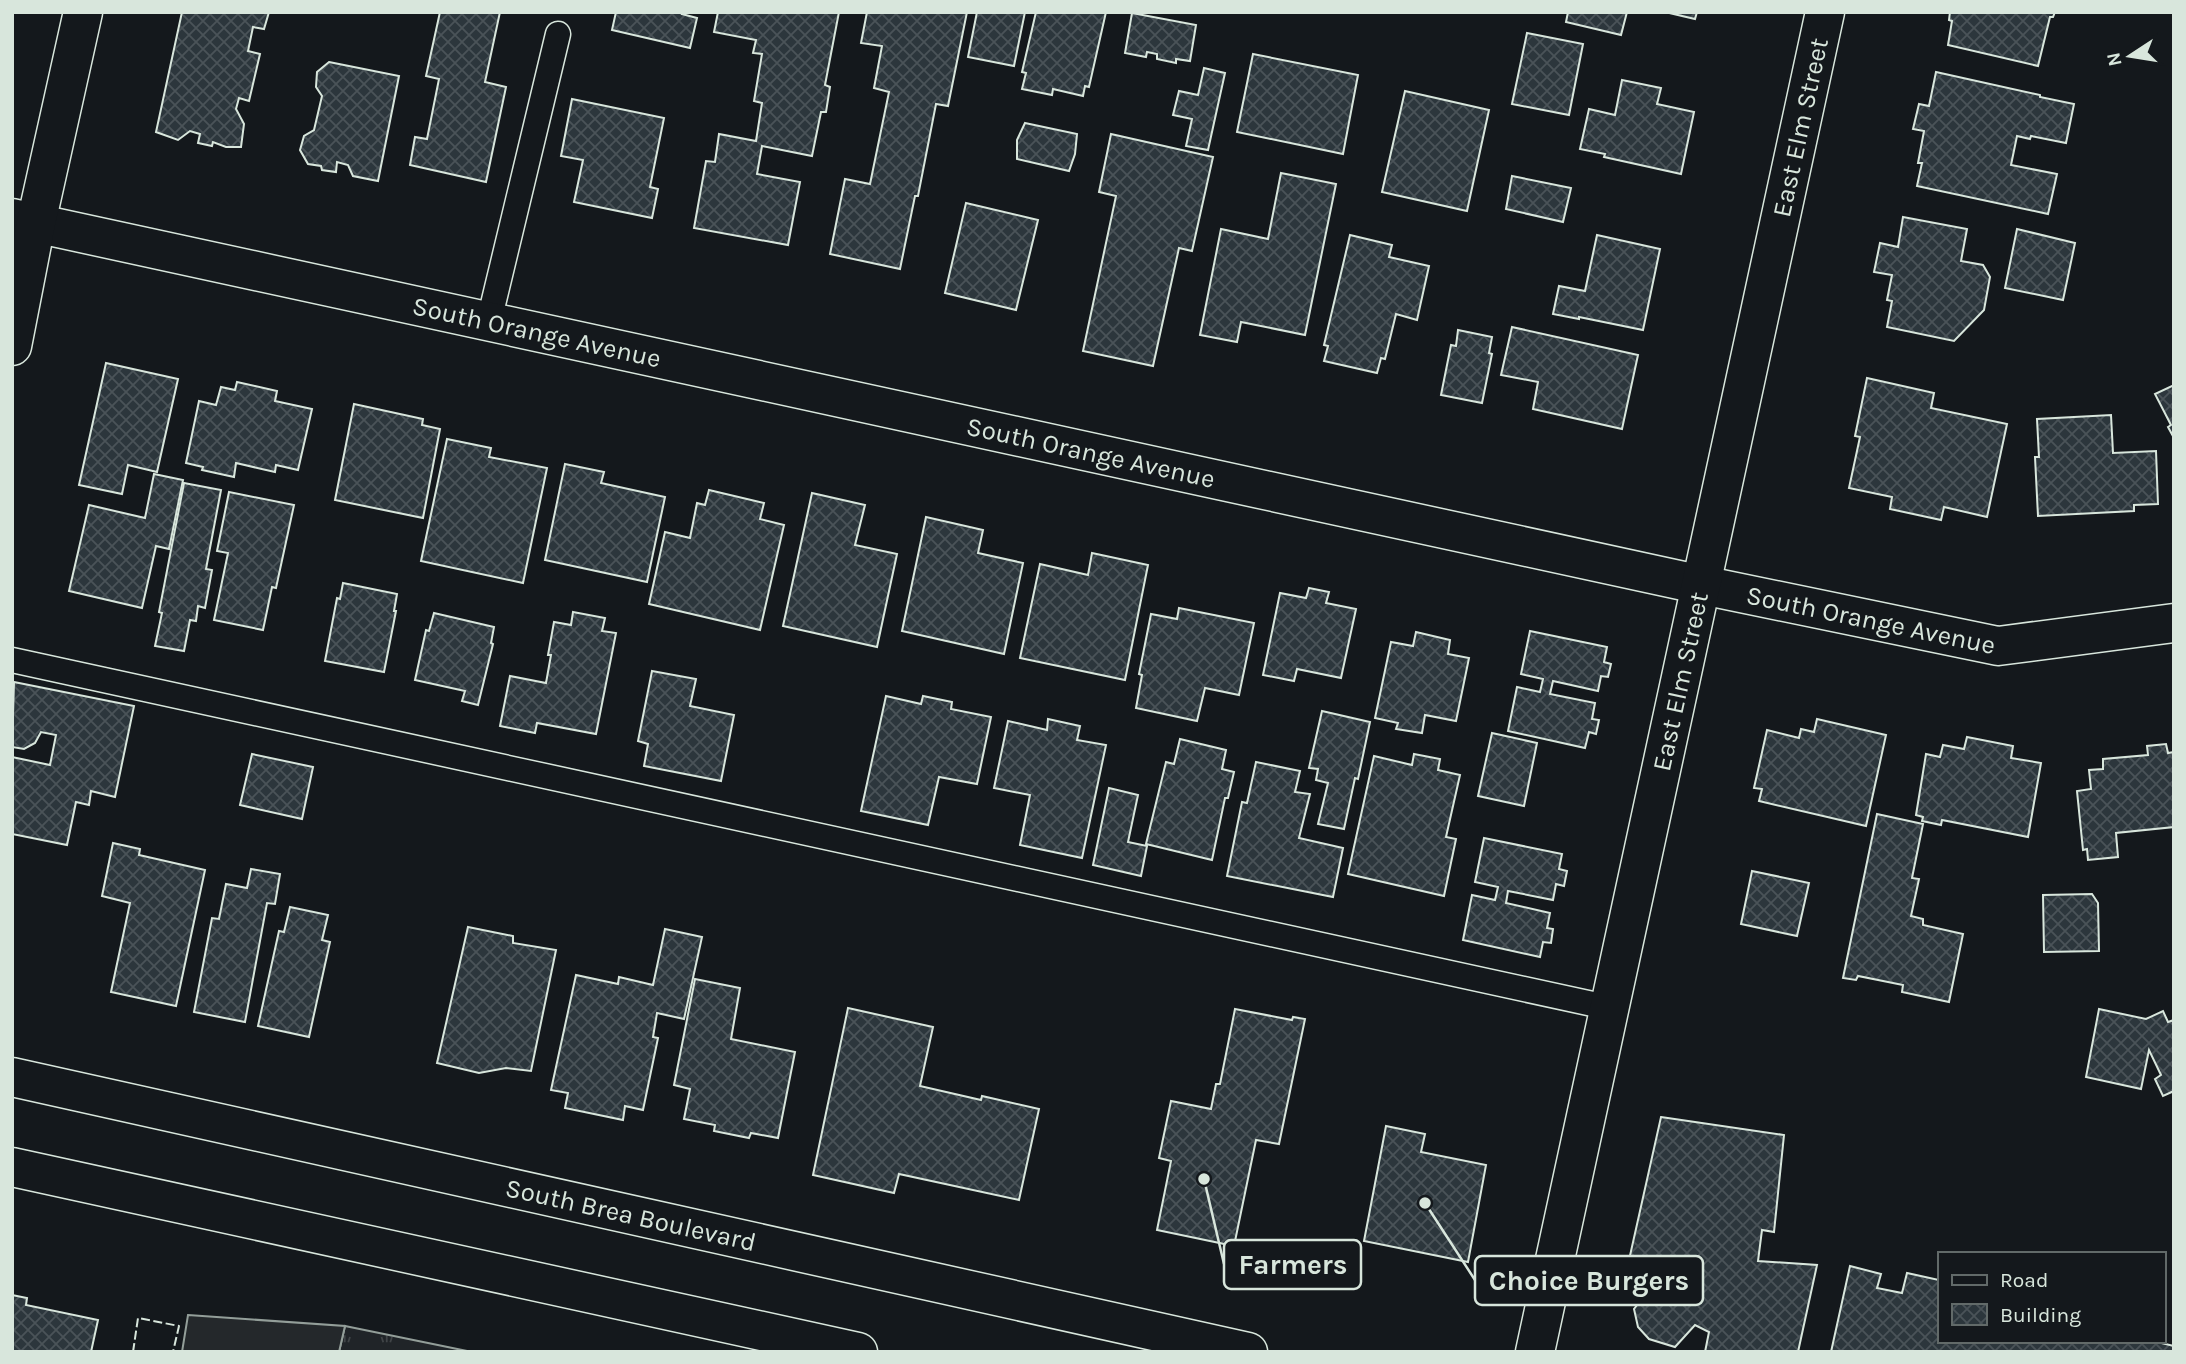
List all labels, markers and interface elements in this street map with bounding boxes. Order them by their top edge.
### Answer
north arrow [2095,21,2165,91]
street label: East Elm Street [1766,35,1835,220]
text: N [2102,50,2127,68]
street label: South Orange Avenue [410,290,664,374]
street label: South Orange Avenue [964,410,1218,494]
street label: South Orange Avenue [1744,579,1998,661]
street label: East Elm Street [1646,589,1715,774]
street label: South Brea Boulevard [503,1172,759,1258]
callout: Farmers [1224,1240,1361,1289]
text: Farmers [1238,1248,1348,1281]
legend [1938,1252,2165,1343]
callout: Choice Burgers [1475,1256,1703,1305]
text: Choice Burgers [1489,1264,1689,1297]
text: Road [2000,1268,2048,1292]
text: Building [2000,1303,2081,1327]

